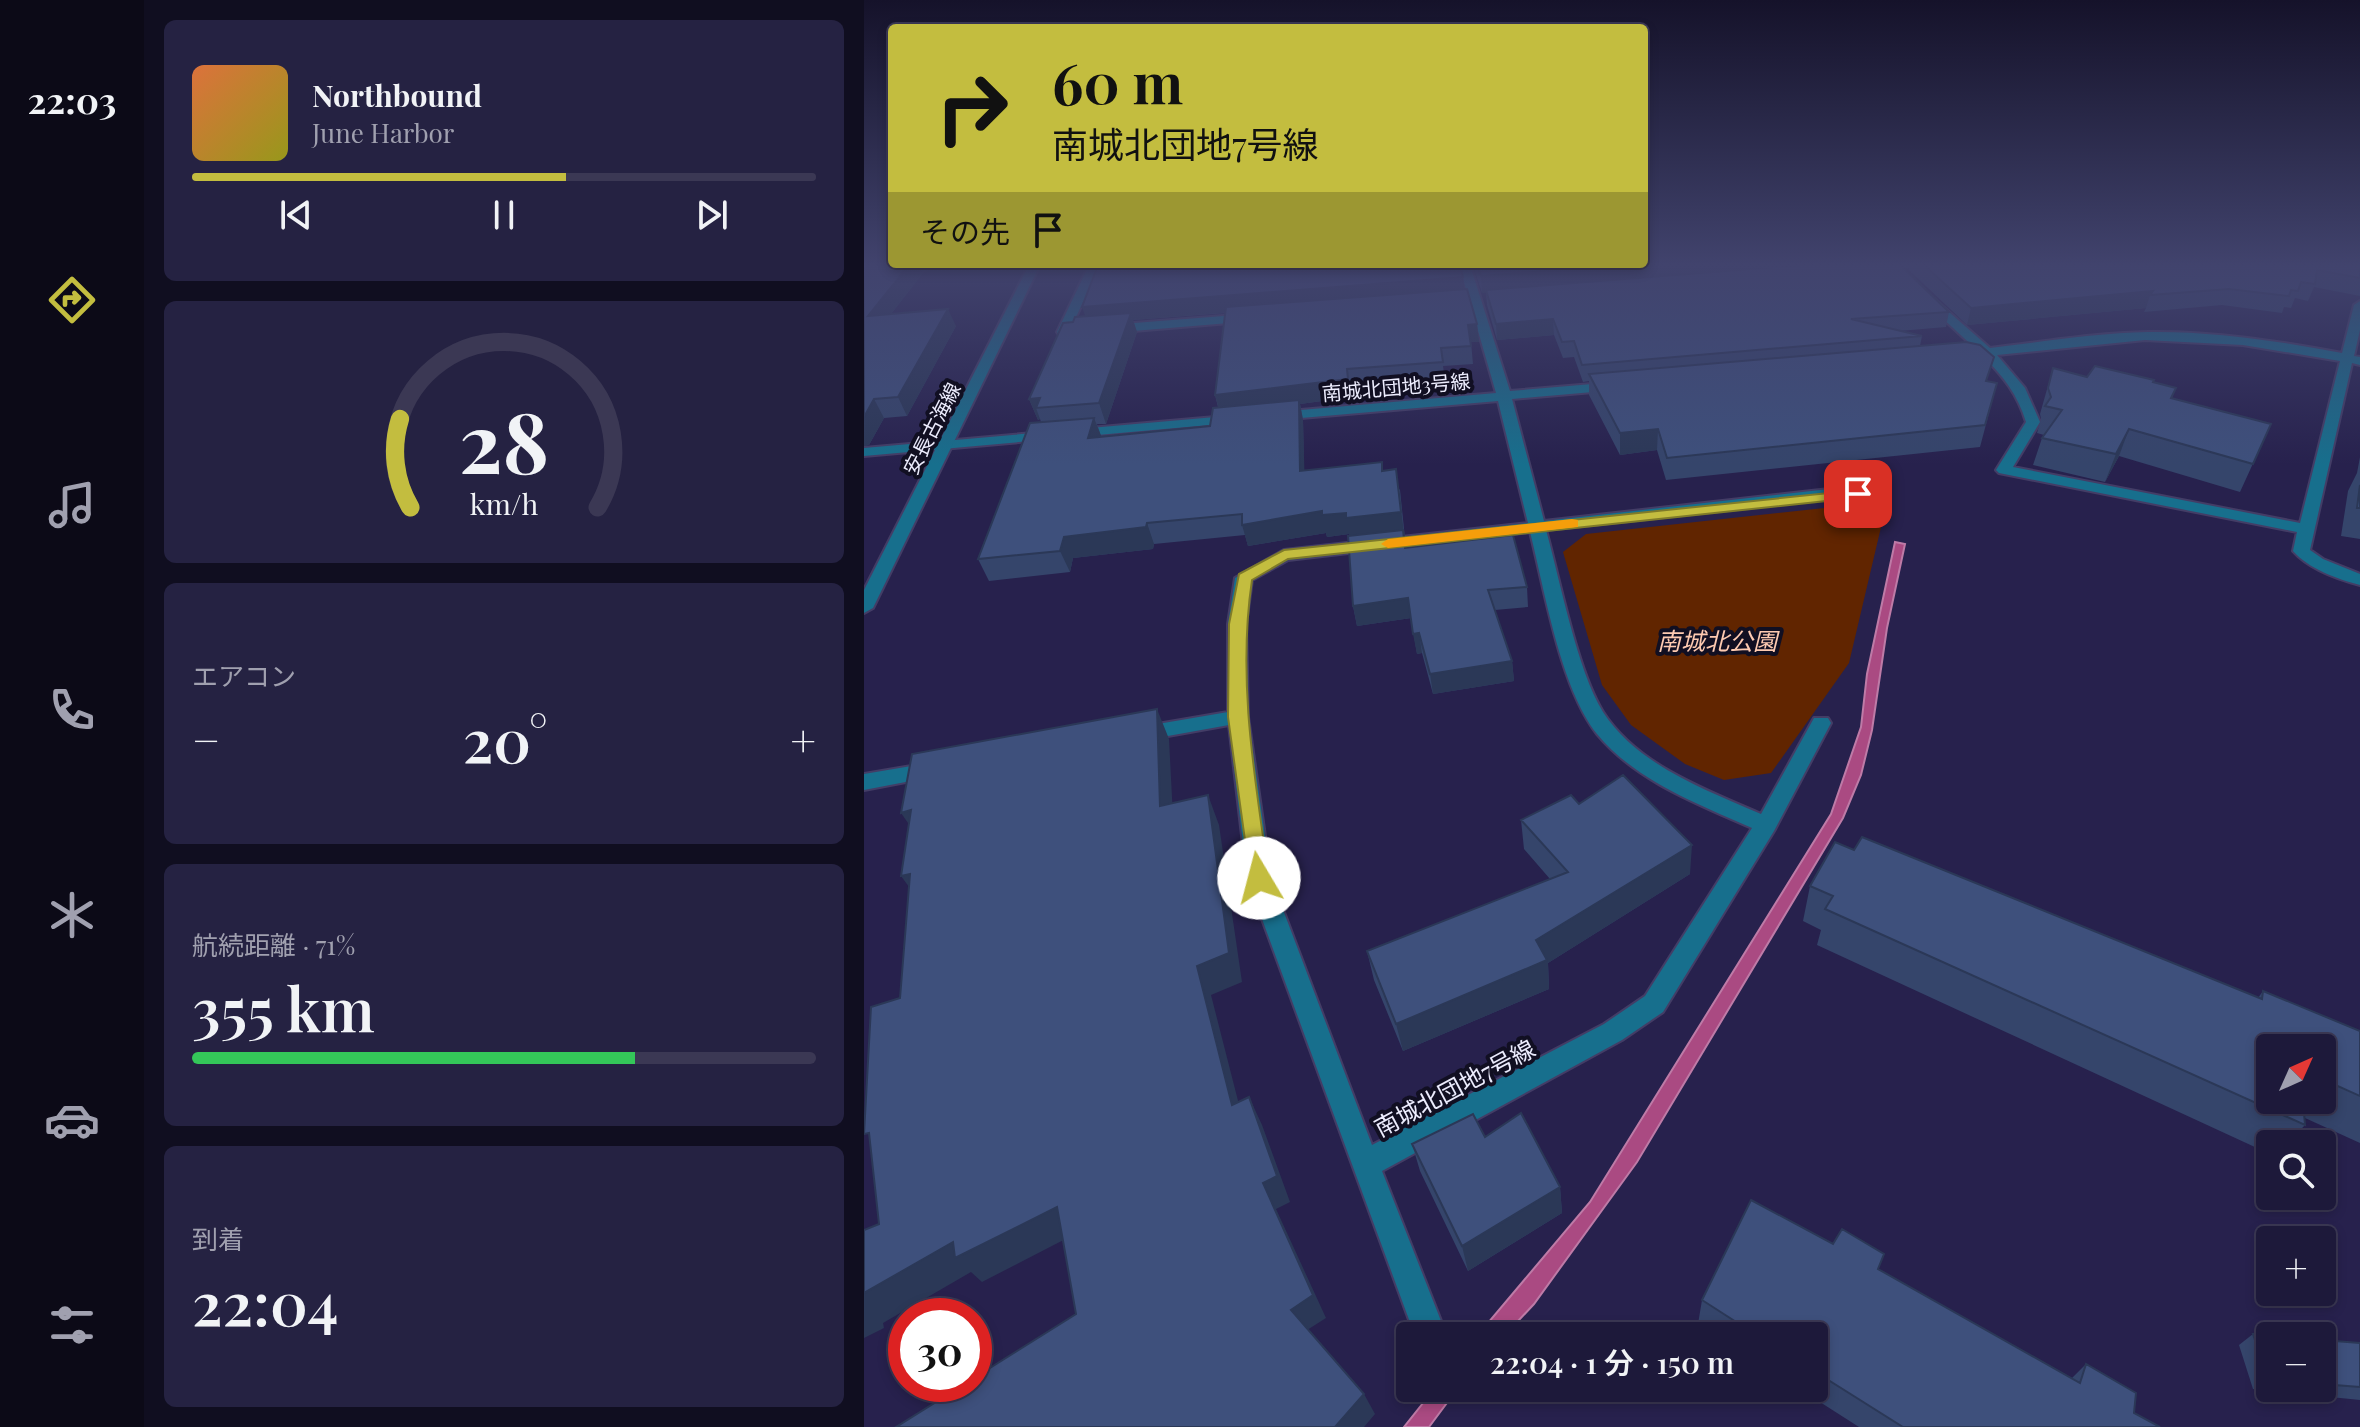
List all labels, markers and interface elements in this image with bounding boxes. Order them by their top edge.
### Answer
text: 60 m [1052,44,1183,119]
icon: right [920,56,1024,160]
text: 22:03 [28,75,116,123]
text: Northbound [312,75,482,115]
text: June Harbor [312,115,454,150]
text: 南城北団地7号線 [1052,119,1319,167]
icon: previous [274,193,318,237]
icon: pause [482,193,526,237]
icon: next [690,193,734,237]
icon: arrive [1026,208,1070,252]
text: その先 [920,211,1010,251]
icon: directions [44,272,100,328]
street label: 南城北団地3号線 [1321,366,1471,406]
street label: 安長古海線 [896,377,966,479]
text: 28 [459,384,549,495]
pin [1824,460,1892,528]
icon: arrive [1836,472,1880,516]
icon: music [44,477,100,533]
text: km/h [470,484,538,522]
park label: 南城北公園 [1657,624,1780,656]
text: エアコン [192,658,296,693]
icon: phone [44,682,100,738]
text: 20° [463,698,548,778]
text: − [192,709,220,768]
text: + [790,709,816,768]
position arrow [1217,836,1301,920]
icon: climate [44,887,100,943]
text: 航続距離 · 71% [192,927,355,962]
text: 355 km [192,967,375,1047]
street label: 南城北団地7号線 [1368,1031,1540,1143]
north arrow [2256,1034,2336,1114]
map controls [2256,1034,2336,1402]
icon: car [44,1092,100,1148]
button: search [2256,1130,2336,1210]
text: 到着 [192,1221,244,1256]
button: + [2256,1226,2336,1306]
text: 22:04 [192,1261,338,1341]
icon: filters [44,1297,100,1353]
speed limit sign: 30 [888,1298,992,1402]
button: − [2256,1322,2336,1402]
text: 22:04 · 1 分 · 150 m [1490,1342,1734,1382]

